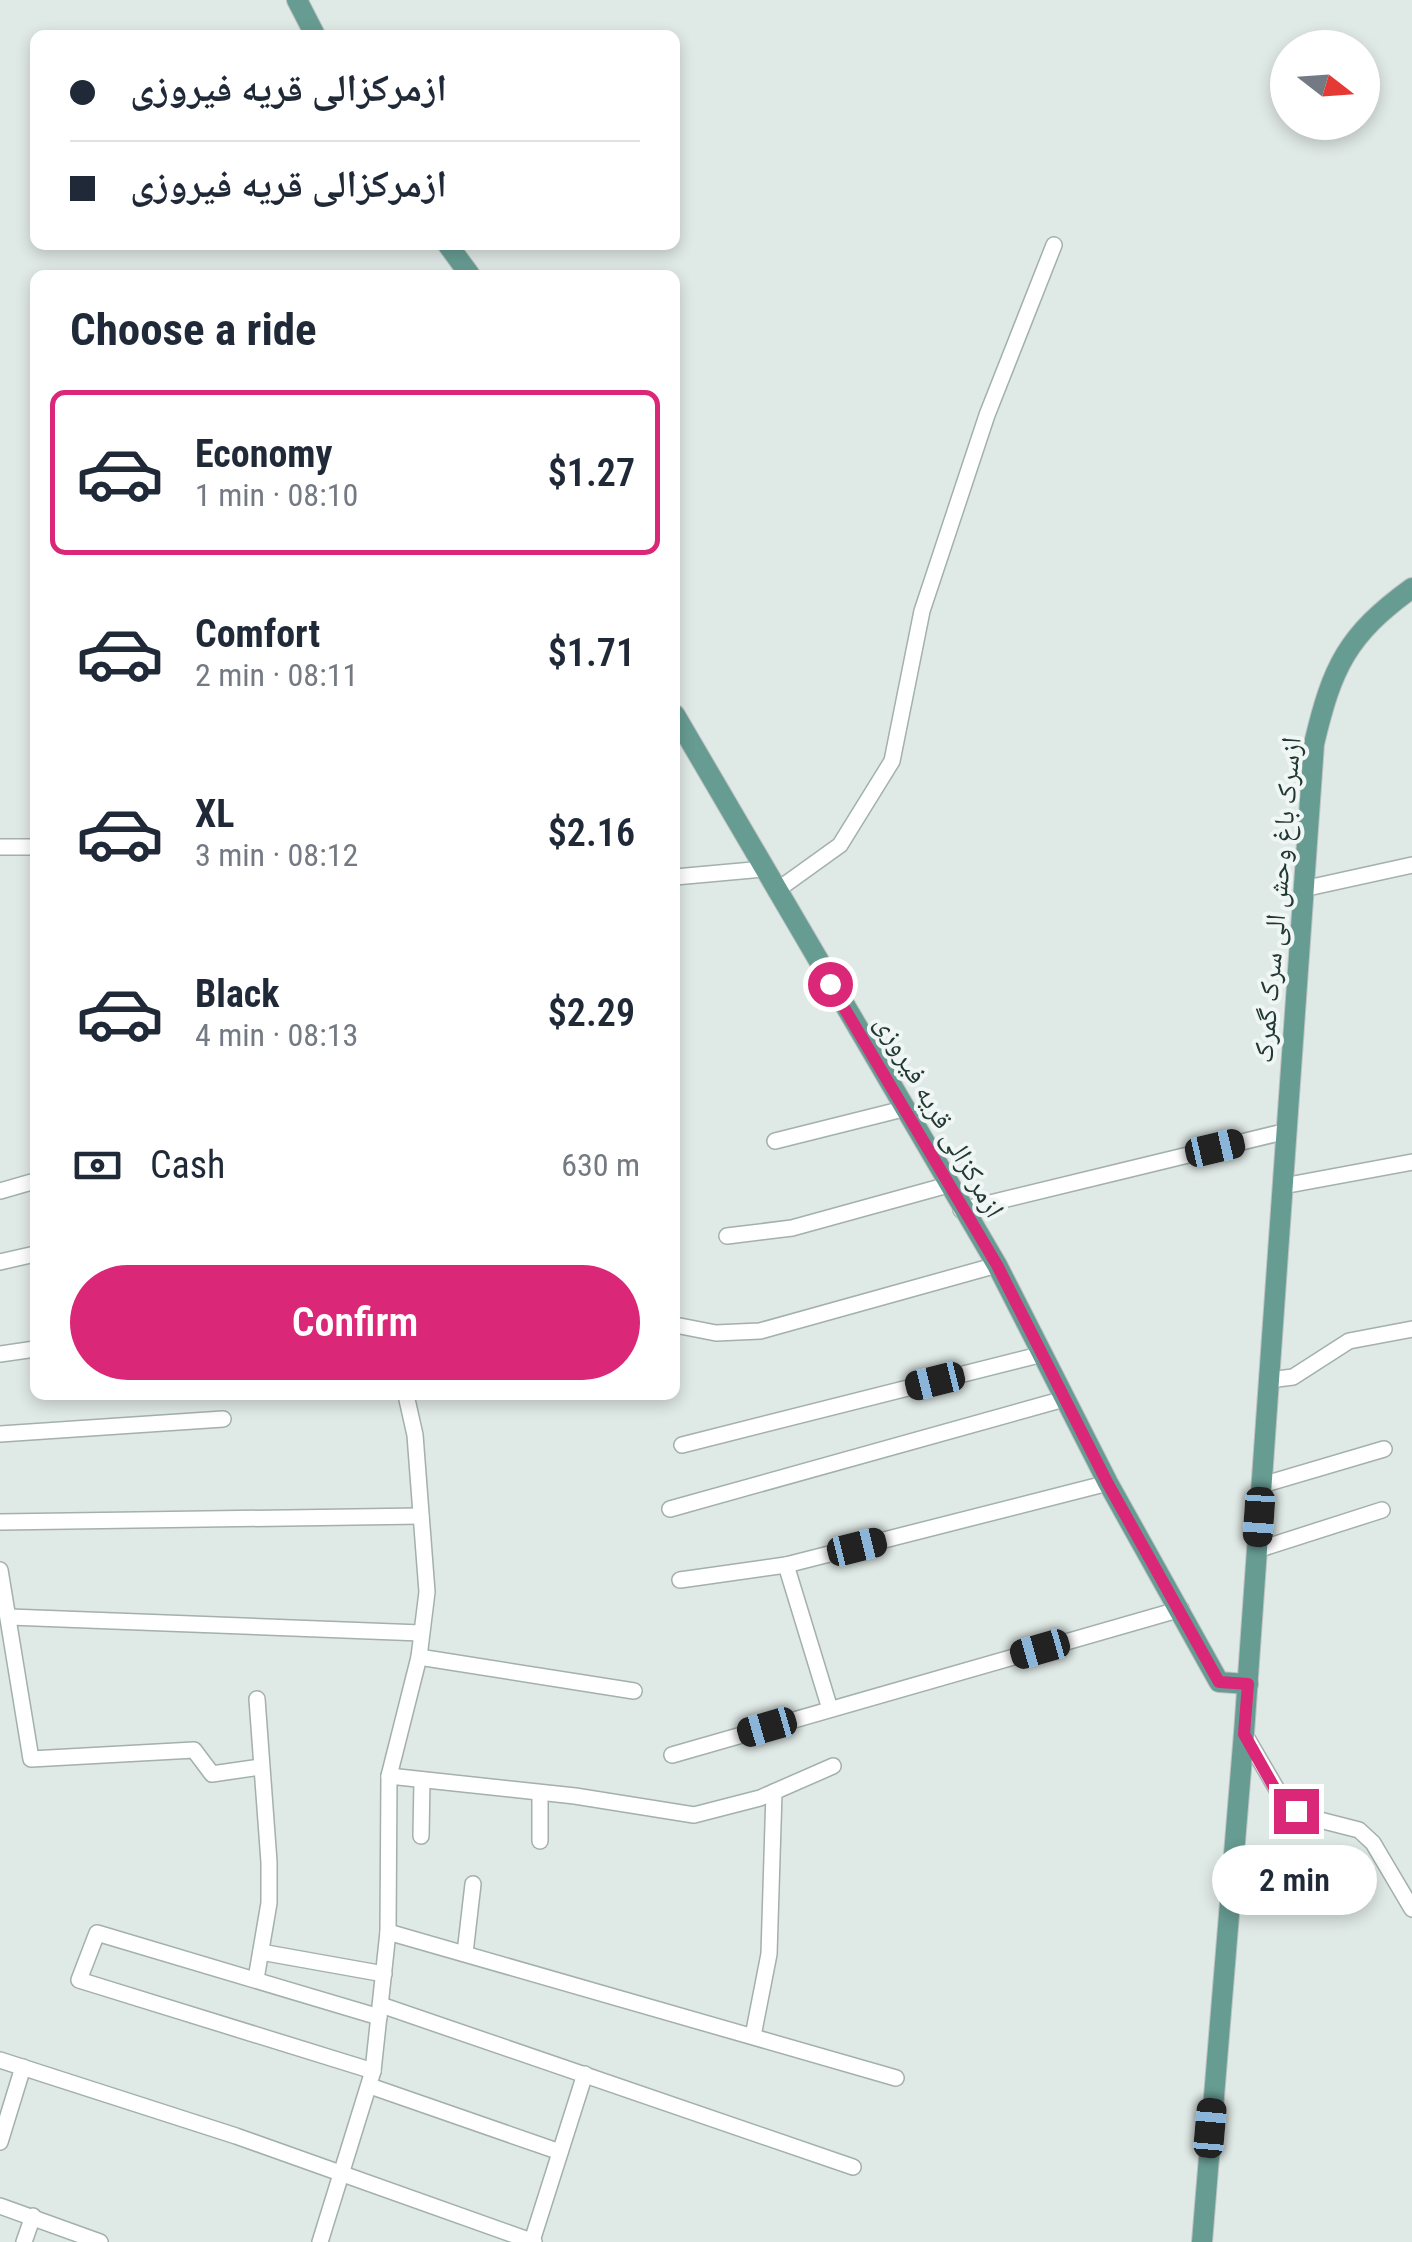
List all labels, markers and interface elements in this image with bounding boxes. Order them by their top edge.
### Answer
north arrow [1270,30,1380,140]
map controls [1270,30,1380,140]
text: ازمرکزالی قریه فیروزی [130,66,447,110]
text: ازمرکزالی قریه فیروزی [130,162,447,206]
text: Choose a ride [70,303,317,356]
icon: car [75,428,165,518]
text: Economy [195,432,332,476]
text: $1.27 [548,451,635,495]
text: 1 min · 08:10 [195,476,358,514]
icon: car [75,608,165,698]
text: Comfort [195,612,320,656]
text: $1.71 [548,631,635,675]
text: 2 min · 08:11 [195,656,358,694]
street label: ازسرک باغ وحش الی سرک گمرک [1246,736,1309,1064]
icon: car [75,788,165,878]
text: XL [195,792,234,836]
text: $2.16 [548,811,635,855]
text: 3 min · 08:12 [195,836,358,874]
route start [808,962,853,1007]
icon: car [75,968,165,1058]
text: Black [195,972,279,1016]
text: $2.29 [548,991,635,1035]
street label: ازمرکزالی قریه فیروزی [868,1009,1012,1224]
text: 4 min · 08:13 [195,1016,358,1054]
car [1182,1127,1248,1169]
icon: cash [70,1138,125,1193]
text: Cash [150,1143,225,1187]
text: 630 m [561,1146,640,1184]
button: Confirm [70,1265,640,1380]
car [902,1359,968,1403]
car [1242,1486,1276,1548]
car [824,1525,890,1569]
car [1007,1626,1073,1672]
car [734,1704,800,1750]
route end [1274,1789,1319,1834]
callout: 2 min [1214,1846,1378,1916]
text: 2 min [1259,1861,1330,1899]
car [1192,2097,1228,2159]

